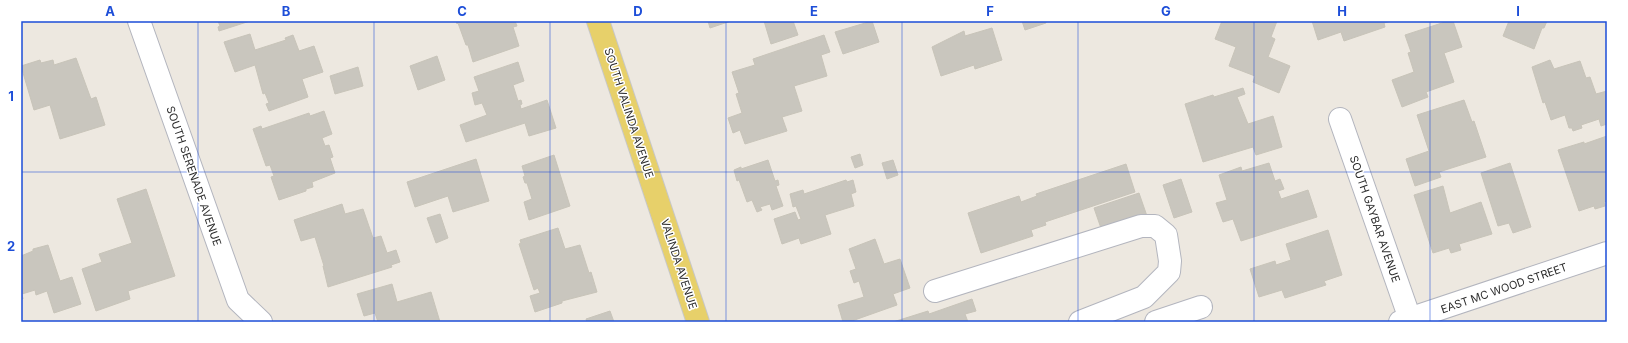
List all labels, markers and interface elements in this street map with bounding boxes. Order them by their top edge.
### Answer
text: A [105,3,115,19]
text: B [282,3,291,19]
text: C [457,3,467,19]
text: D [633,3,643,19]
text: E [810,3,818,19]
text: F [986,3,994,19]
text: G [1161,3,1171,19]
text: H [1337,3,1347,19]
text: I [1516,3,1520,19]
street label: SOUTH VALINDA AVENUE [601,46,657,180]
text: 1 [8,88,14,104]
street label: SOUTH SERENADE AVENUE [163,104,225,248]
street label: SOUTH GAYBAR AVENUE [1347,154,1403,284]
street label: VALINDA AVENUE [658,217,700,311]
text: 2 [7,238,15,254]
street label: EAST MC WOOD STREET [1439,260,1569,316]

